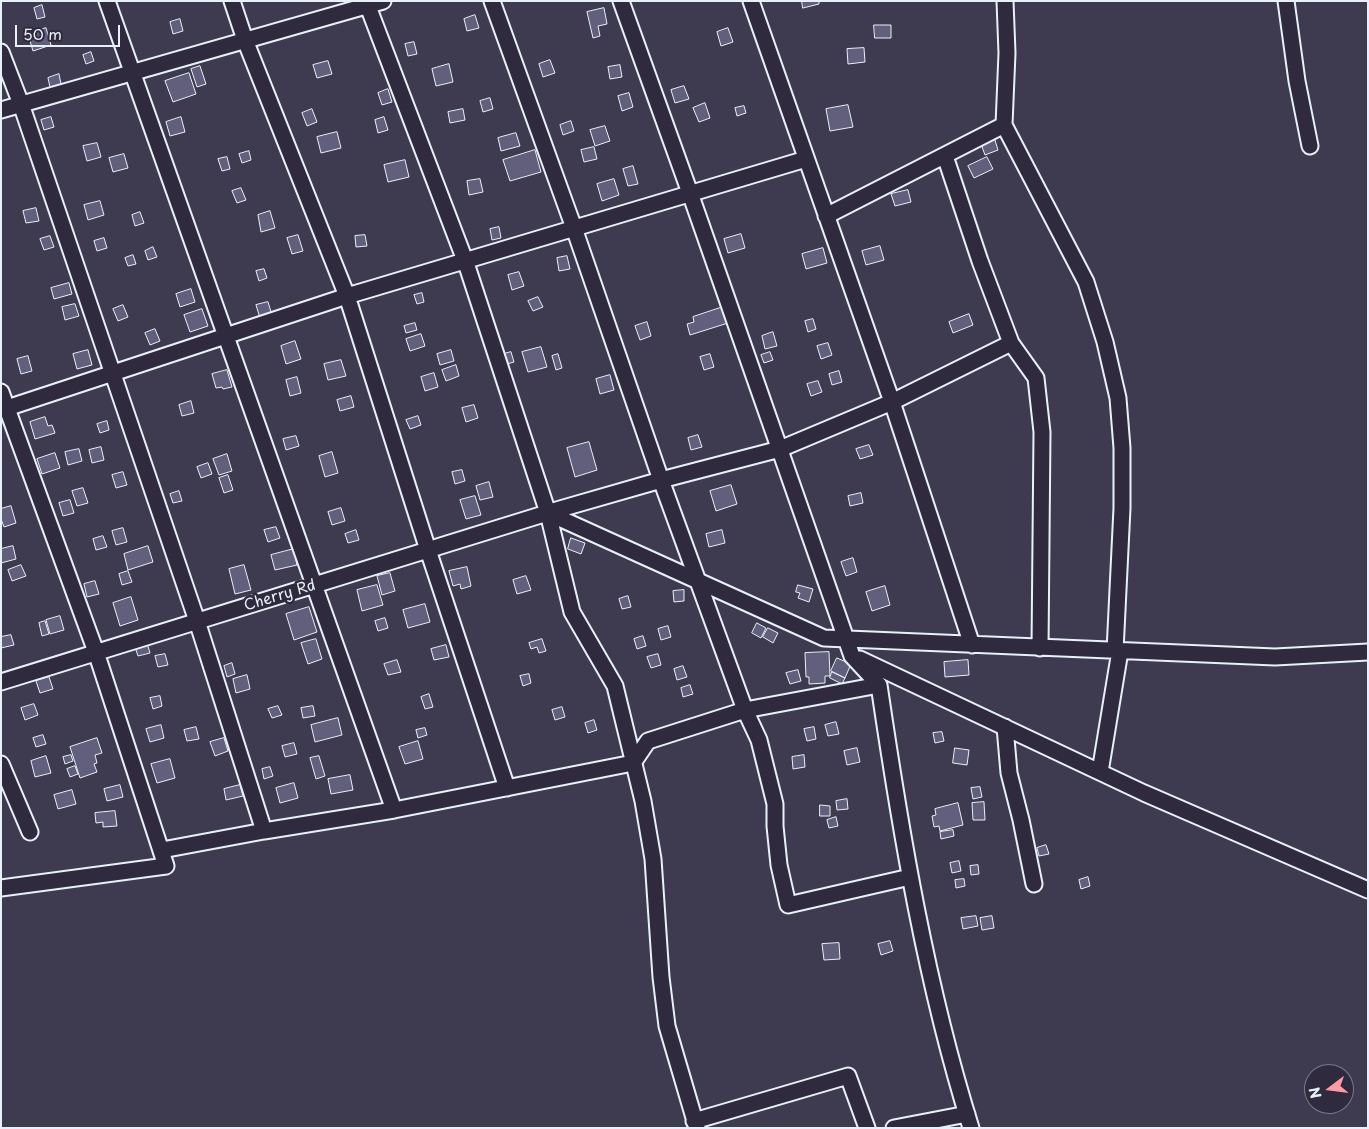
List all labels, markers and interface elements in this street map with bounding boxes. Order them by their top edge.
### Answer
scale bar [18,15,122,47]
text: 50 m [23,22,62,45]
street label: Cherry Rd [242,577,318,615]
north arrow [1304,1064,1354,1114]
text: N [1303,1085,1327,1101]

